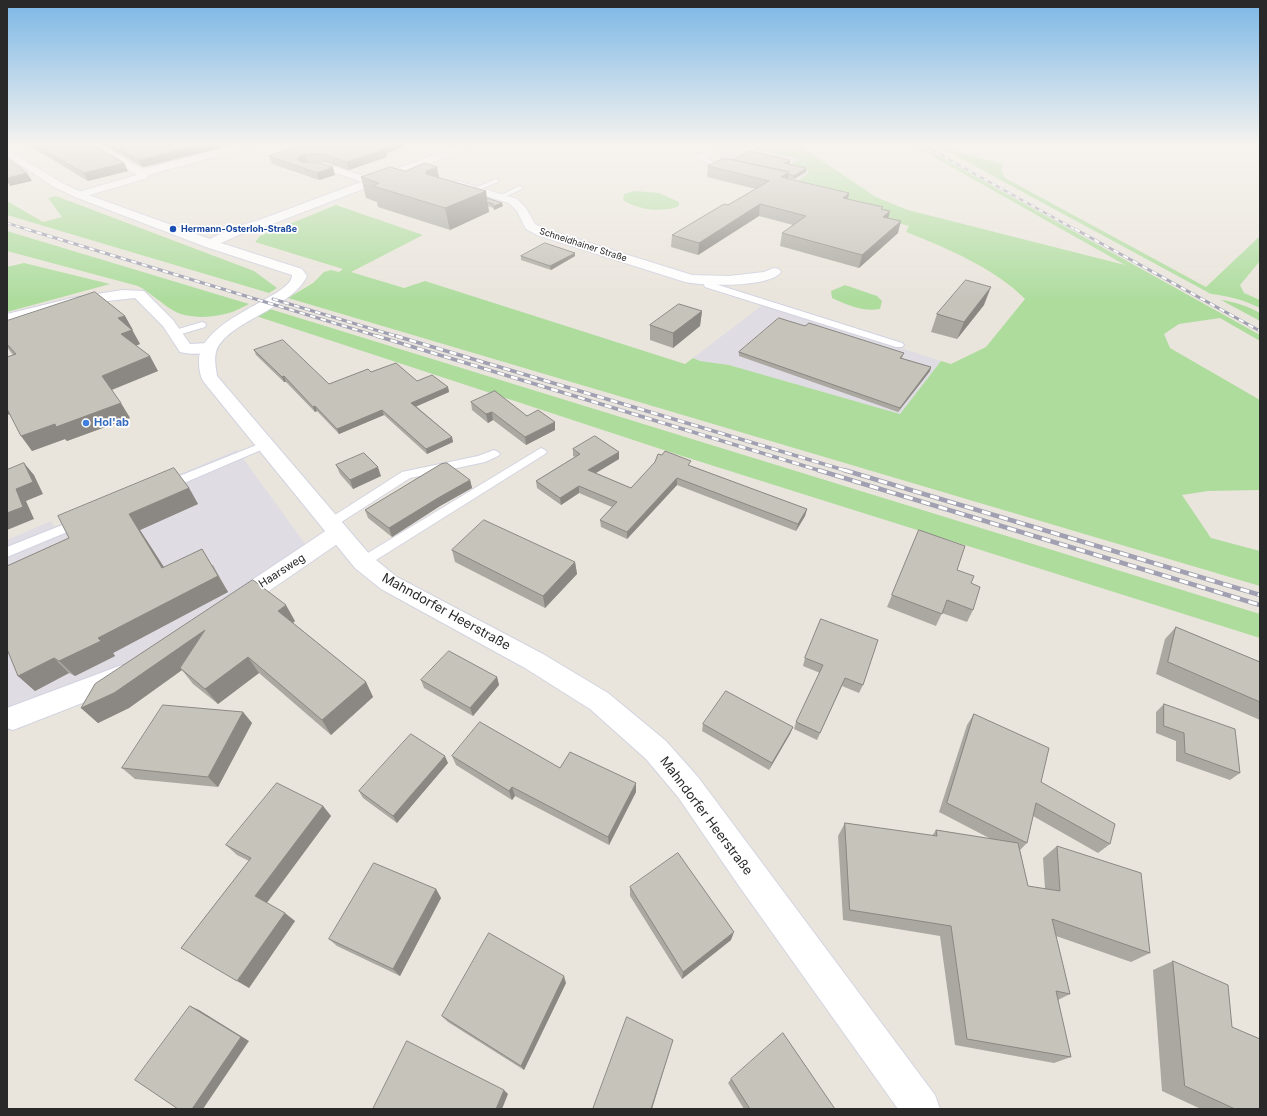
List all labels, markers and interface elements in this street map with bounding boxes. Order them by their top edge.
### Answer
marker: Hermann-Osterloh-Straße [168,224,178,234]
place label: Hermann-Osterloh-Straße [181,224,297,234]
street label: Schneidhainer Straße [538,226,628,264]
place label: Hol'ab [94,416,129,430]
marker: Hol'ab [81,418,91,428]
street label: Haarsweg [256,551,308,591]
street label: Mahndorfer Heerstraße [379,570,513,654]
street label: Mahndorfer Heerstraße [656,754,756,878]

